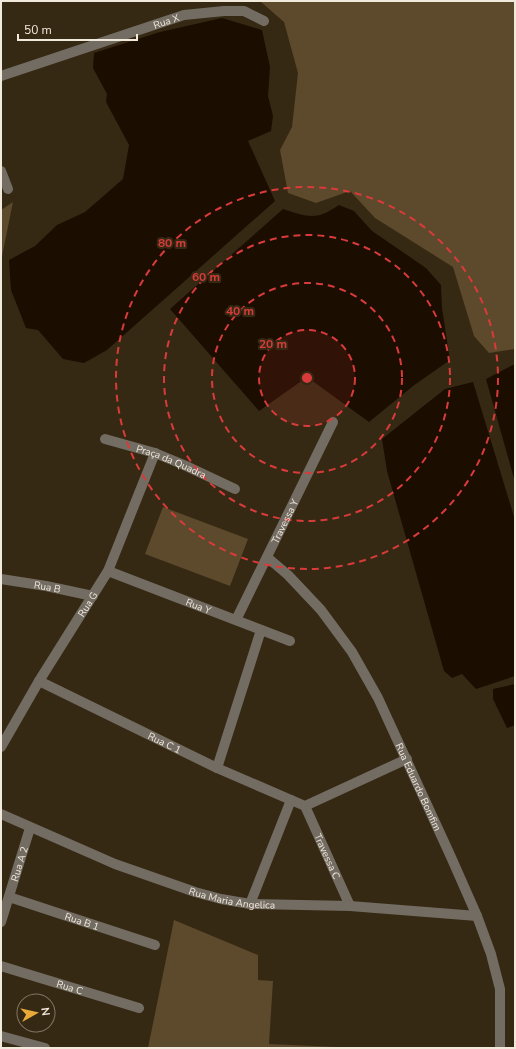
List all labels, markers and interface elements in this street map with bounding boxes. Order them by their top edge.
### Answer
street label: Rua X [151,11,182,33]
scale bar [18,16,137,42]
text: 50 m [24,22,52,38]
text: 80 m [158,235,186,251]
text: 60 m [192,269,220,285]
text: 40 m [226,303,254,319]
text: 20 m [259,336,287,352]
centre of rings [300,371,314,385]
street label: Praça da Quadra [134,442,208,482]
street label: Travessa Y [268,496,303,546]
street label: Rua B [33,578,62,597]
street label: Rua G [75,589,101,620]
street label: Rua Y [183,596,214,618]
street label: Rua C 1 [145,729,183,757]
street label: Rua Eduardo Bomfim [392,741,444,833]
street label: Travessa C [310,831,343,882]
street label: Rua A 2 [8,845,32,883]
street label: Rua Maria Angelica [187,884,275,912]
street label: Rua B 1 [63,910,101,934]
street label: Rua C [55,977,85,999]
north arrow [16,993,56,1033]
text: N [37,1007,53,1017]

